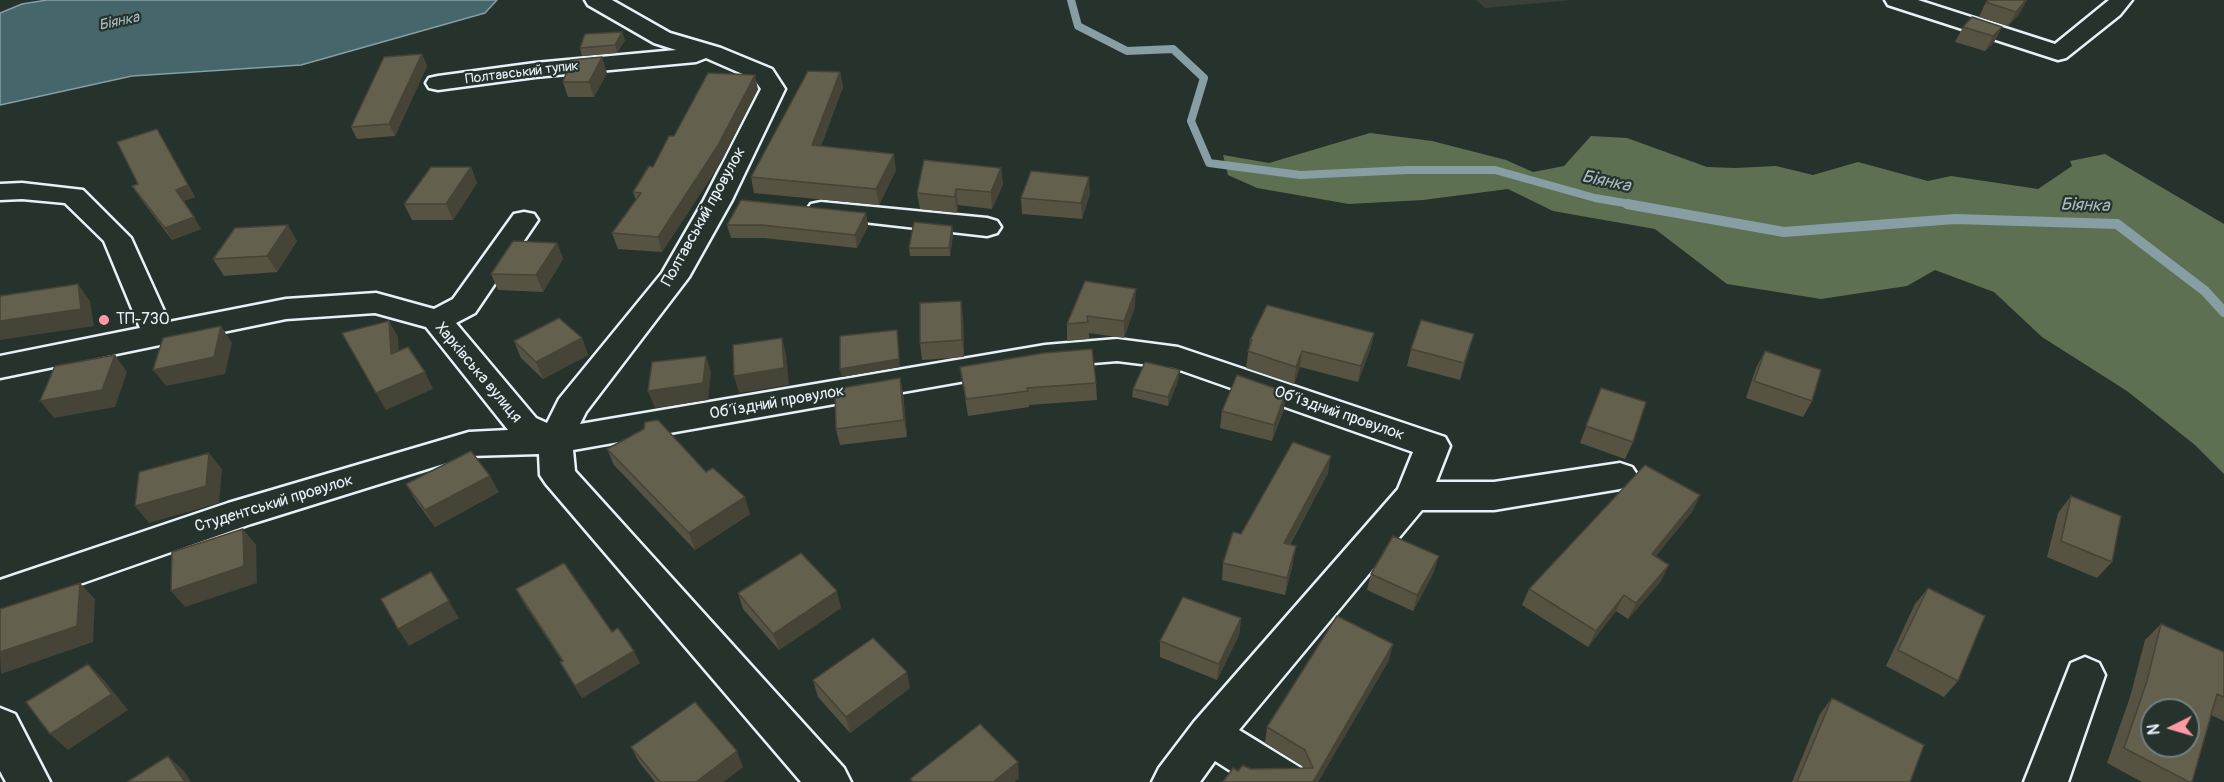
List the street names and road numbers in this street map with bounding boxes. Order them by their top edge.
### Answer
street label: Полтавський тупик [464,58,580,88]
street label: Полтавський провулок [658,144,750,290]
street label: Харківська вулиця [430,319,526,427]
street label: Обʼїздний провулок [708,382,846,424]
street label: Обʼїздний провулок [1271,383,1407,445]
street label: Студентський провулок [193,471,355,537]

